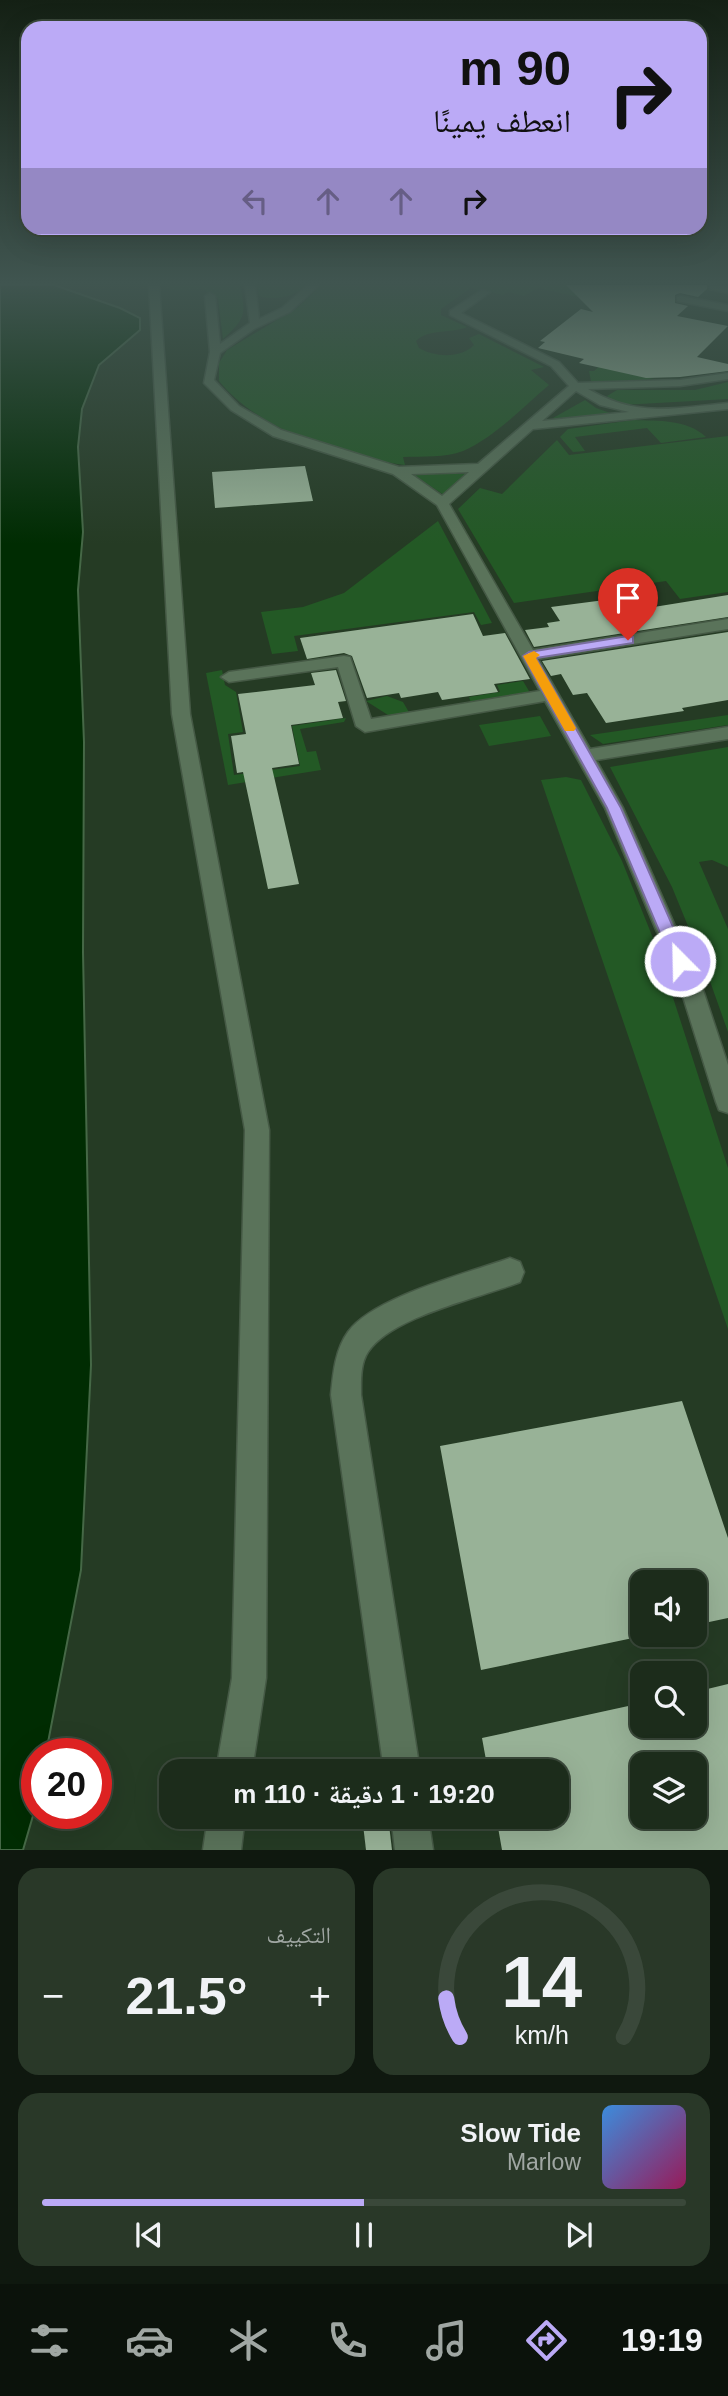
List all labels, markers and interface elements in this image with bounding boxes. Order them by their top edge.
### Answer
text: 90 m [459,41,571,95]
icon: right [595,49,686,140]
text: انعطف يمينًا [433,103,571,139]
icon: left [236,182,274,220]
icon: ahead [309,182,347,220]
icon: ahead [382,182,420,220]
icon: right [455,182,493,220]
pin [598,568,658,640]
icon: arrive [609,579,647,617]
position arrow [643,924,717,998]
map controls [630,1570,707,1829]
button: sound [630,1570,707,1647]
button: search [630,1661,707,1738]
speed limit sign: 20 [21,1738,112,1829]
button: layers [630,1752,707,1829]
text: 19:20 · 1 دقيقة · 110 m [233,1779,495,1809]
text: التكييف [266,1922,331,1948]
text: 14 [501,1942,582,2023]
text: 21.5° [125,1967,248,2025]
text: − [42,1975,64,2017]
text: + [309,1975,331,2017]
text: km/h [514,2021,569,2049]
text: Slow Tide [460,2118,581,2148]
text: Marlow [507,2149,581,2175]
icon: previous [130,2216,168,2254]
icon: pause [345,2216,383,2254]
icon: next [560,2216,598,2254]
icon: filters [25,2316,74,2365]
icon: car [125,2316,174,2365]
icon: climate [224,2316,273,2365]
icon: phone [323,2316,372,2365]
icon: music [422,2316,471,2365]
icon: directions [522,2316,571,2365]
text: 19:19 [621,2322,703,2358]

